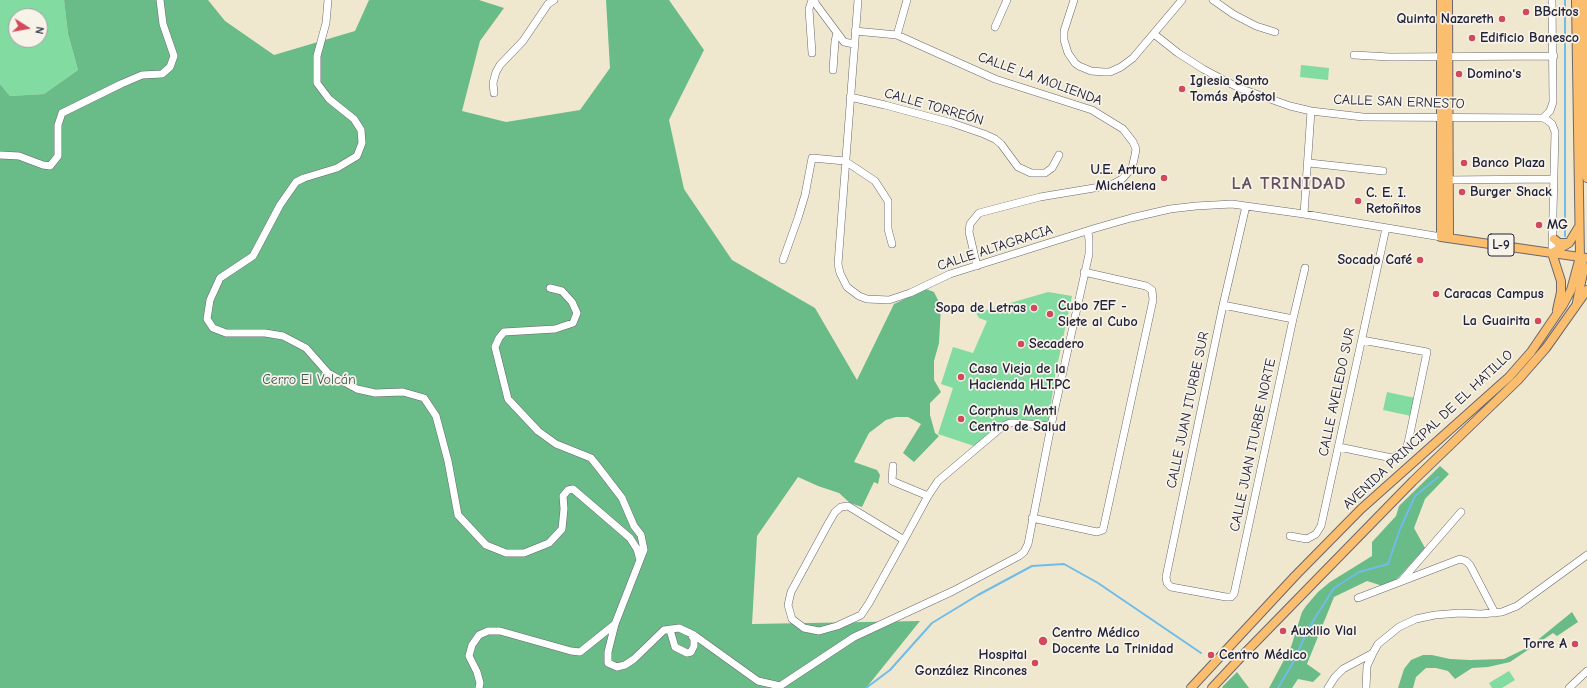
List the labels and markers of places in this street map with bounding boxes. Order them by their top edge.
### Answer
place label: BBcitos [1534,4,1579,20]
marker: BBcitos [1521,7,1531,17]
place label: Quinta Nazareth [1396,11,1494,27]
marker: Quinta Nazareth [1497,14,1507,24]
place label: Edificio Banesco [1480,30,1579,46]
marker: Edificio Banesco [1467,33,1477,43]
place label: Domino's [1467,66,1521,82]
marker: Domino's [1454,69,1464,79]
place label: Iglesia Santo Tomás Apóstol [1190,73,1276,106]
marker: Iglesia Santo Tomás Apóstol [1177,84,1187,94]
place label: Banco Plaza [1472,155,1545,171]
marker: Banco Plaza [1459,158,1469,168]
place label: U.E. Arturo Michelena [1090,162,1156,194]
marker: U.E. Arturo Michelena [1159,173,1169,183]
place label: Burger Shack [1470,184,1552,200]
place label: C. E. I. Retoñitos [1366,185,1421,218]
marker: Burger Shack [1457,187,1467,197]
marker: C. E. I. Retoñitos [1353,196,1363,206]
place label: MG [1547,217,1568,233]
marker: MG [1534,220,1544,230]
place label: Socado Café [1337,252,1412,268]
marker: Socado Café [1415,255,1425,265]
place label: Caracas Campus [1444,286,1544,302]
marker: Caracas Campus [1431,289,1441,299]
place label: Cubo 7EF - Siete al Cubo [1058,298,1138,330]
place label: Sopa de Letras [936,300,1026,316]
marker: Sopa de Letras [1029,303,1039,313]
marker: Cubo 7EF - Siete al Cubo [1045,309,1055,319]
place label: La Guairita [1463,313,1530,329]
marker: La Guairita [1533,316,1543,326]
place label: Secadero [1029,336,1084,352]
marker: Secadero [1016,339,1026,349]
place label: Casa Vieja de la Hacienda HLT.PC [969,361,1071,394]
marker: Casa Vieja de la Hacienda HLT.PC [956,372,966,382]
place label: Corphus Menti Centro de Salud [969,403,1066,436]
marker: Corphus Menti Centro de Salud [956,414,966,424]
place label: Auxilio Vial [1291,623,1357,639]
place label: Centro Médico Docente La Trinidad [1052,625,1174,658]
marker: Auxilio Vial [1278,626,1288,636]
marker: Centro Médico Docente La Trinidad [1037,635,1049,647]
place label: Torre A [1523,636,1567,652]
marker: Torre A [1570,639,1580,649]
place label: Hospital González Rincones [915,647,1027,680]
place label: Centro Médico [1219,647,1307,663]
marker: Centro Médico [1206,650,1216,660]
marker: Hospital González Rincones [1030,658,1040,668]

